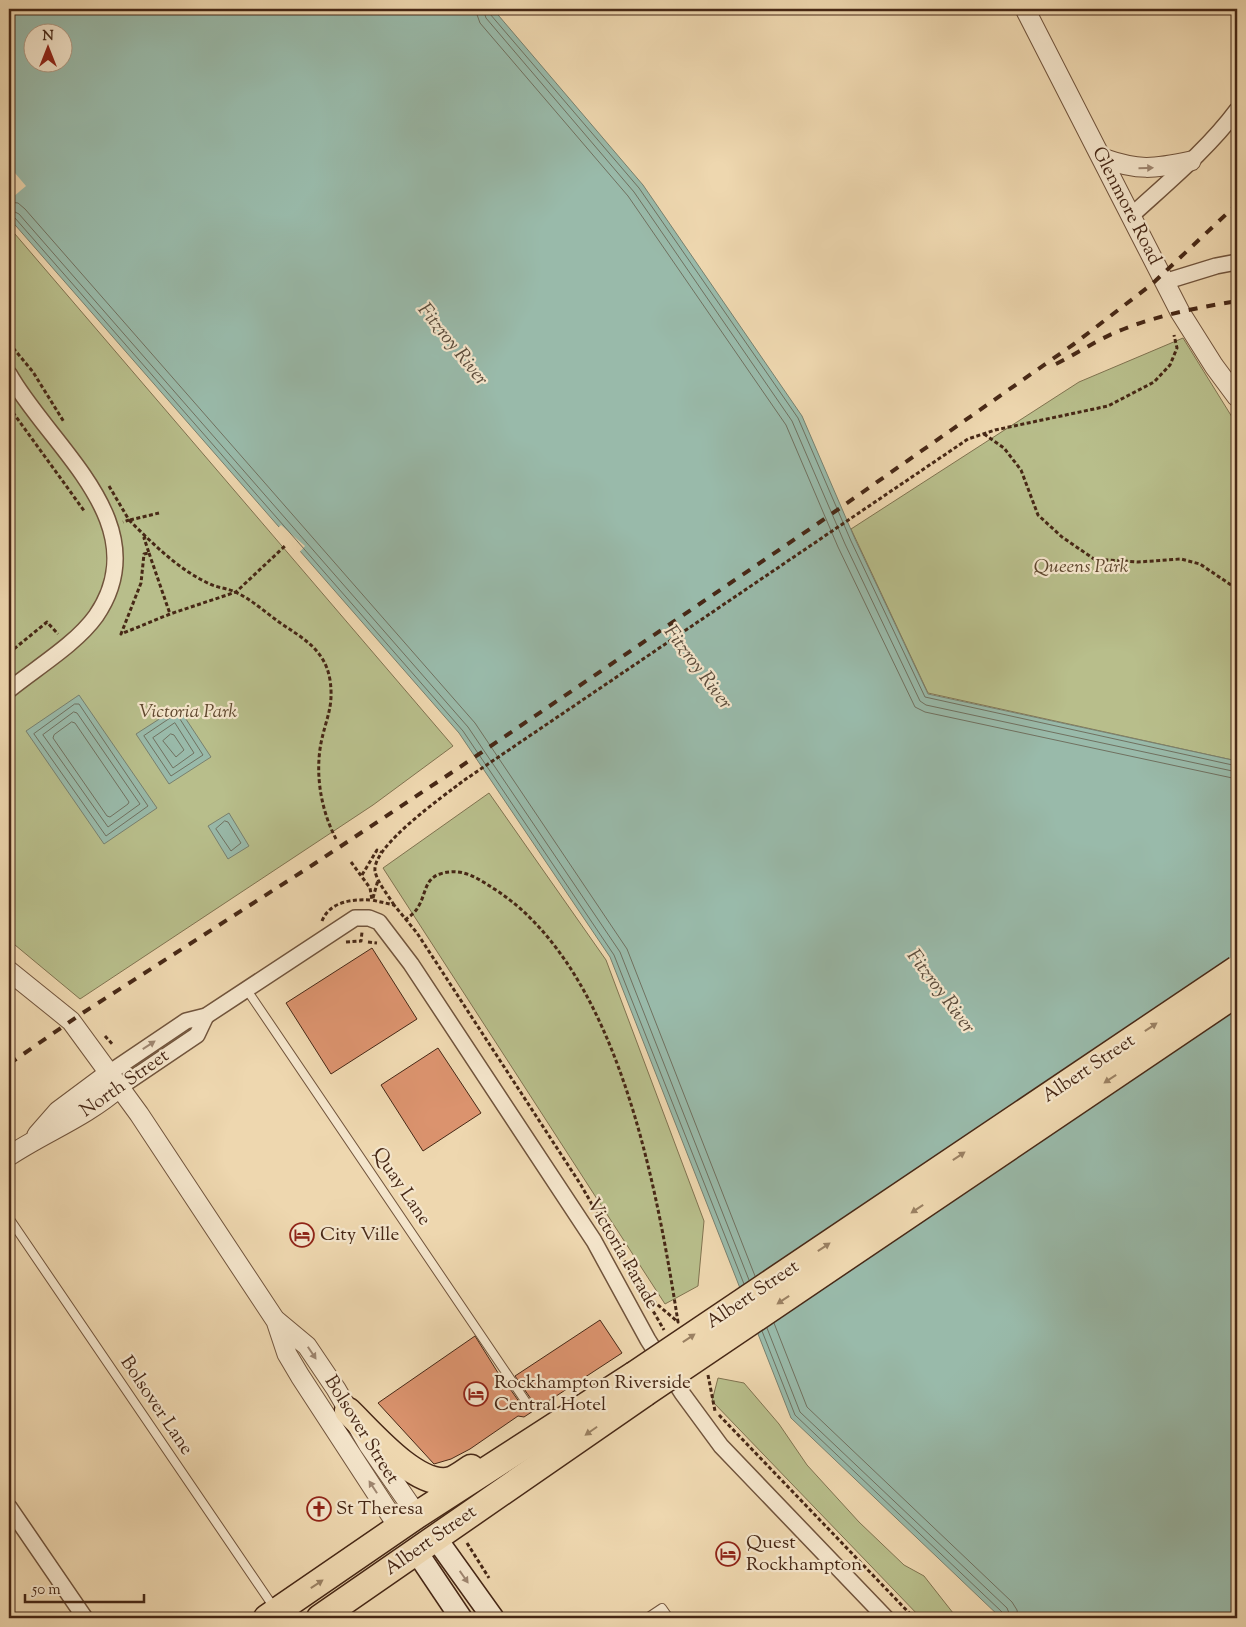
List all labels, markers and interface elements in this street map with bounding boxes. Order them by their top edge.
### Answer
north arrow [22,22,72,72]
text: N [42,27,54,47]
street label: Glenmore Road [1085,142,1168,270]
one-way arrow [1138,164,1154,172]
water label: Fitzroy River [409,297,495,393]
park label: Queens Park [1034,554,1129,581]
water label: Fitzroy River [656,620,738,716]
park label: Victoria Park [139,699,238,726]
water label: Fitzroy River [899,944,981,1040]
one-way arrow [1145,1022,1158,1032]
street label: Albert Street [1037,1028,1141,1110]
one-way arrow [142,1040,155,1050]
street label: North Street [75,1043,175,1125]
one-way arrow [1103,1074,1117,1084]
street label: Quay Lane [365,1143,437,1232]
one-way arrow [952,1152,965,1161]
street label: Victoria Parade [579,1193,665,1315]
one-way arrow [911,1204,924,1214]
hotel icon: City Ville [289,1222,315,1248]
place label: City Ville [320,1222,399,1249]
one-way arrow [817,1242,830,1252]
street label: Albert Street [701,1254,805,1336]
one-way arrow [776,1295,789,1305]
one-way arrow [682,1333,696,1343]
one-way arrow [307,1347,317,1360]
street label: Bolsover Lane [113,1351,199,1461]
place label: Rockhampton Riverside Central Hotel [494,1370,691,1419]
street label: Bolsover Street [317,1371,405,1490]
hotel icon: Rockhampton Riverside Central Hotel [463,1381,489,1407]
one-way arrow [584,1426,597,1436]
one-way arrow [368,1480,378,1494]
church icon: St Theresa [306,1496,332,1522]
place label: St Theresa [336,1496,423,1523]
street label: Albert Street [379,1499,483,1583]
place label: Quest Rockhampton [746,1530,862,1579]
hotel icon: Quest Rockhampton [715,1541,741,1567]
one-way arrow [459,1570,469,1584]
scale bar [25,1572,144,1604]
one-way arrow [311,1579,324,1589]
text: 50 m [31,1580,61,1601]

